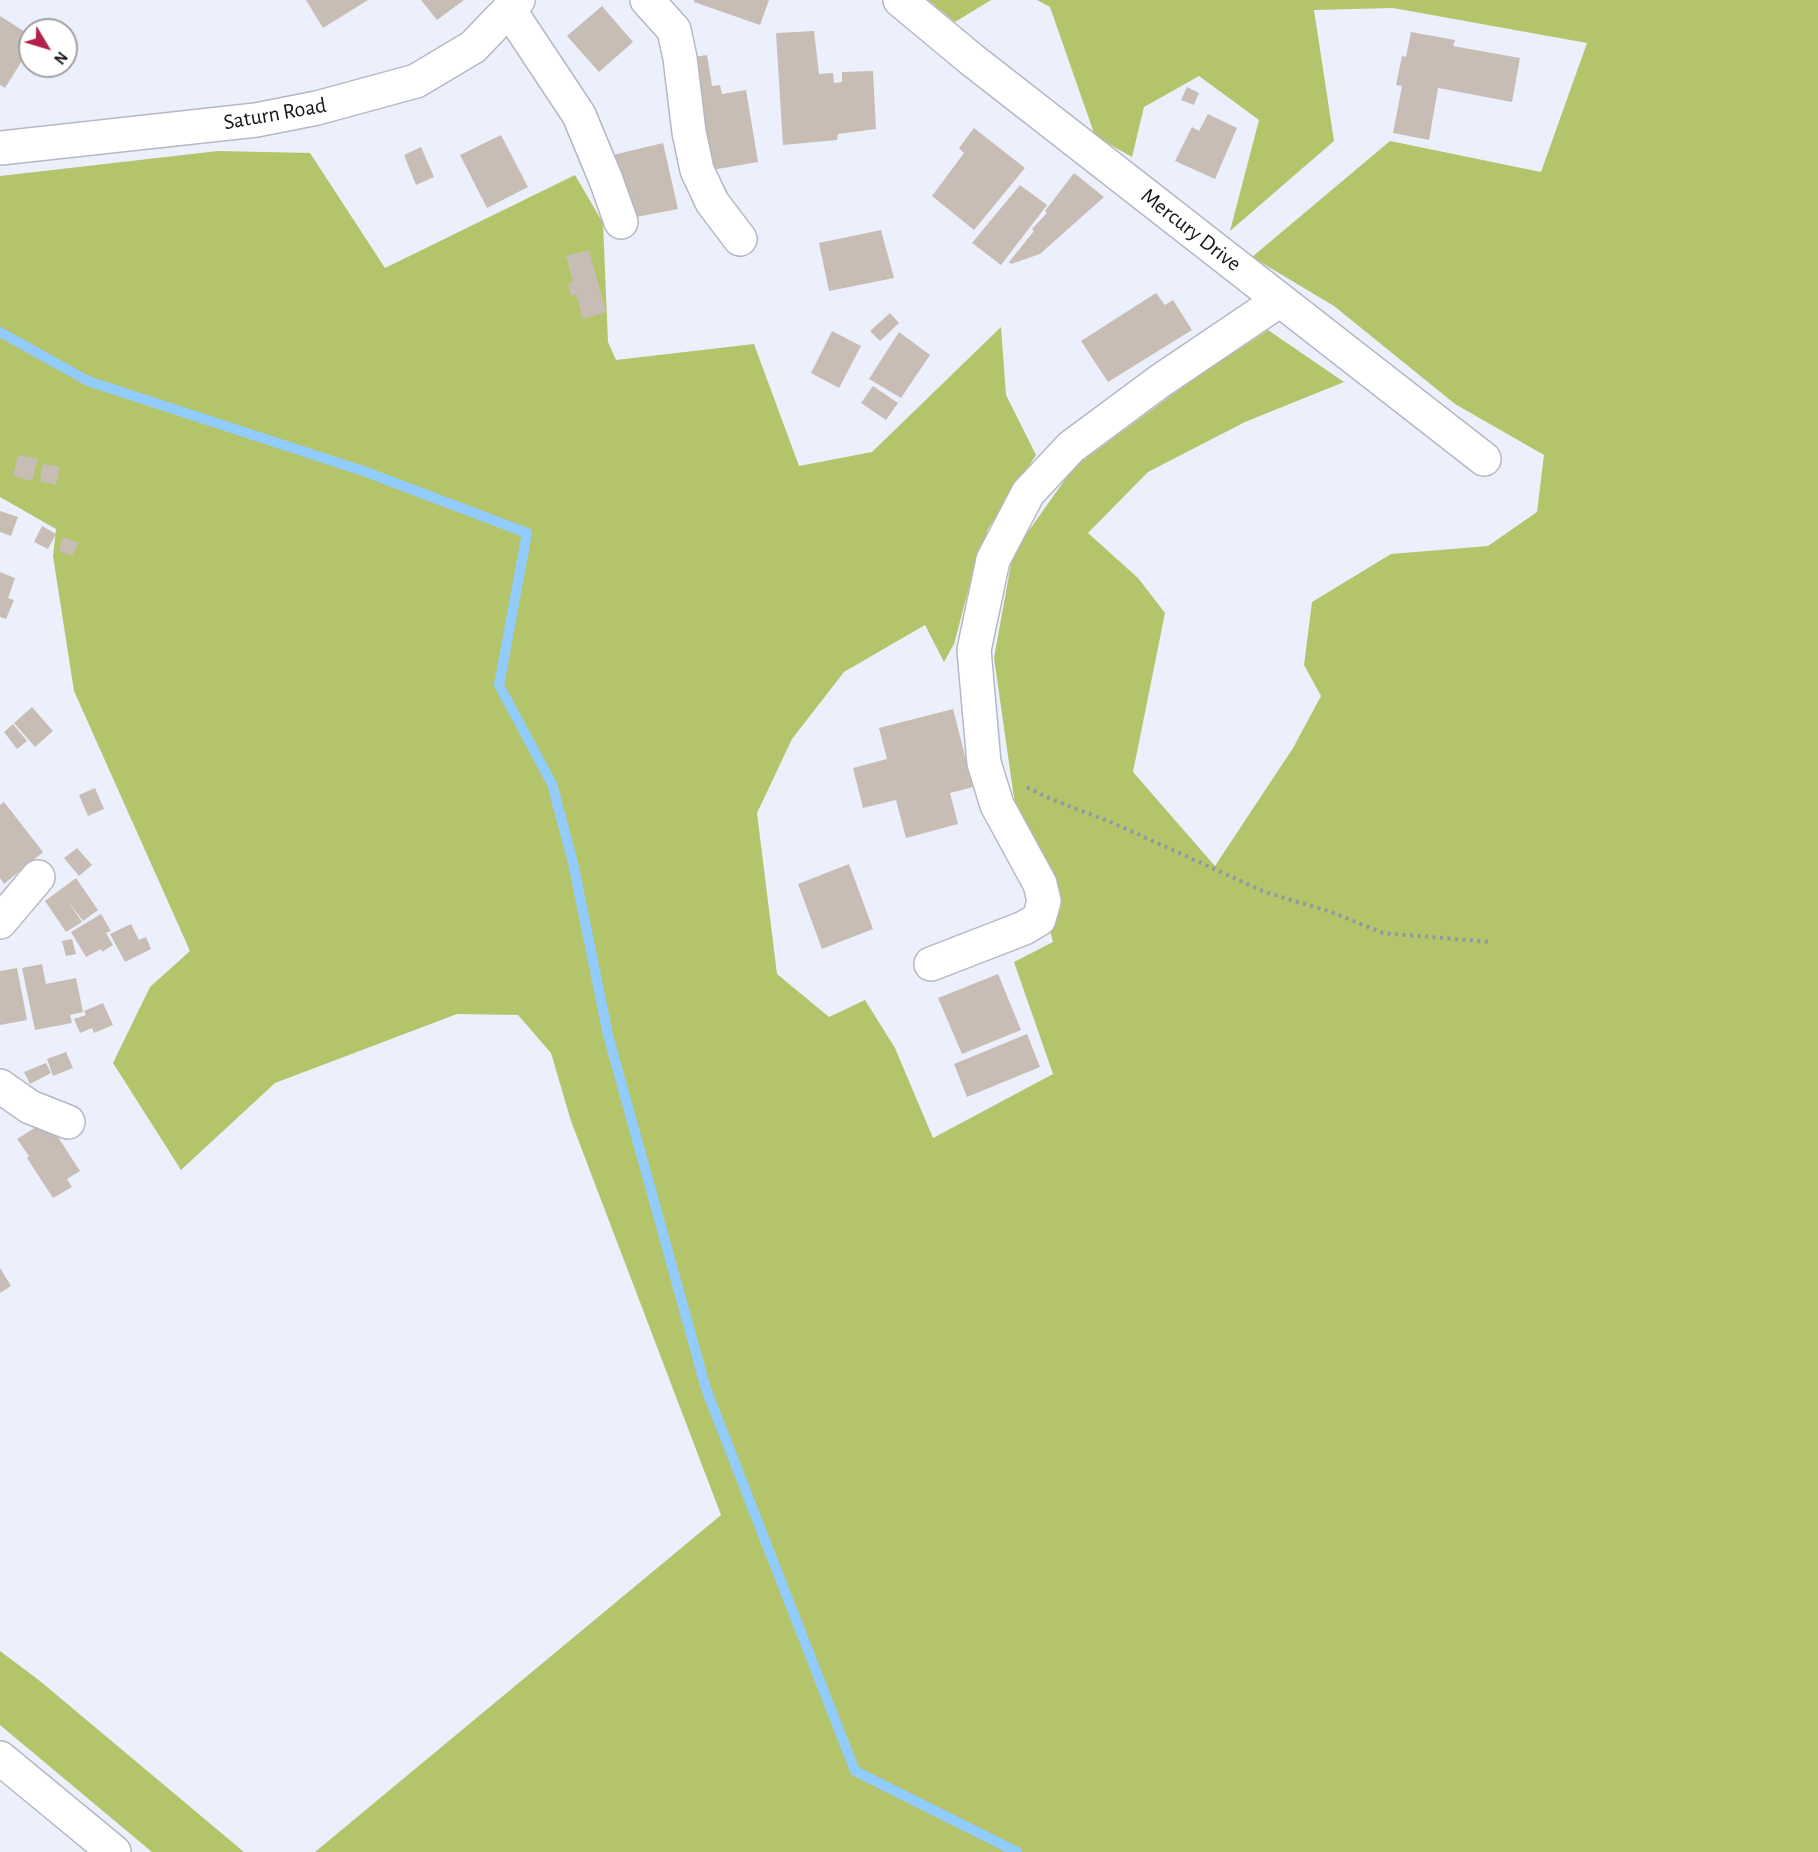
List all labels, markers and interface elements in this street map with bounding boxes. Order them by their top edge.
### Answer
north arrow [18,18,78,78]
text: N [51,49,70,67]
street label: Saturn Road [222,92,328,136]
street label: Mercury Drive [1136,183,1246,277]

